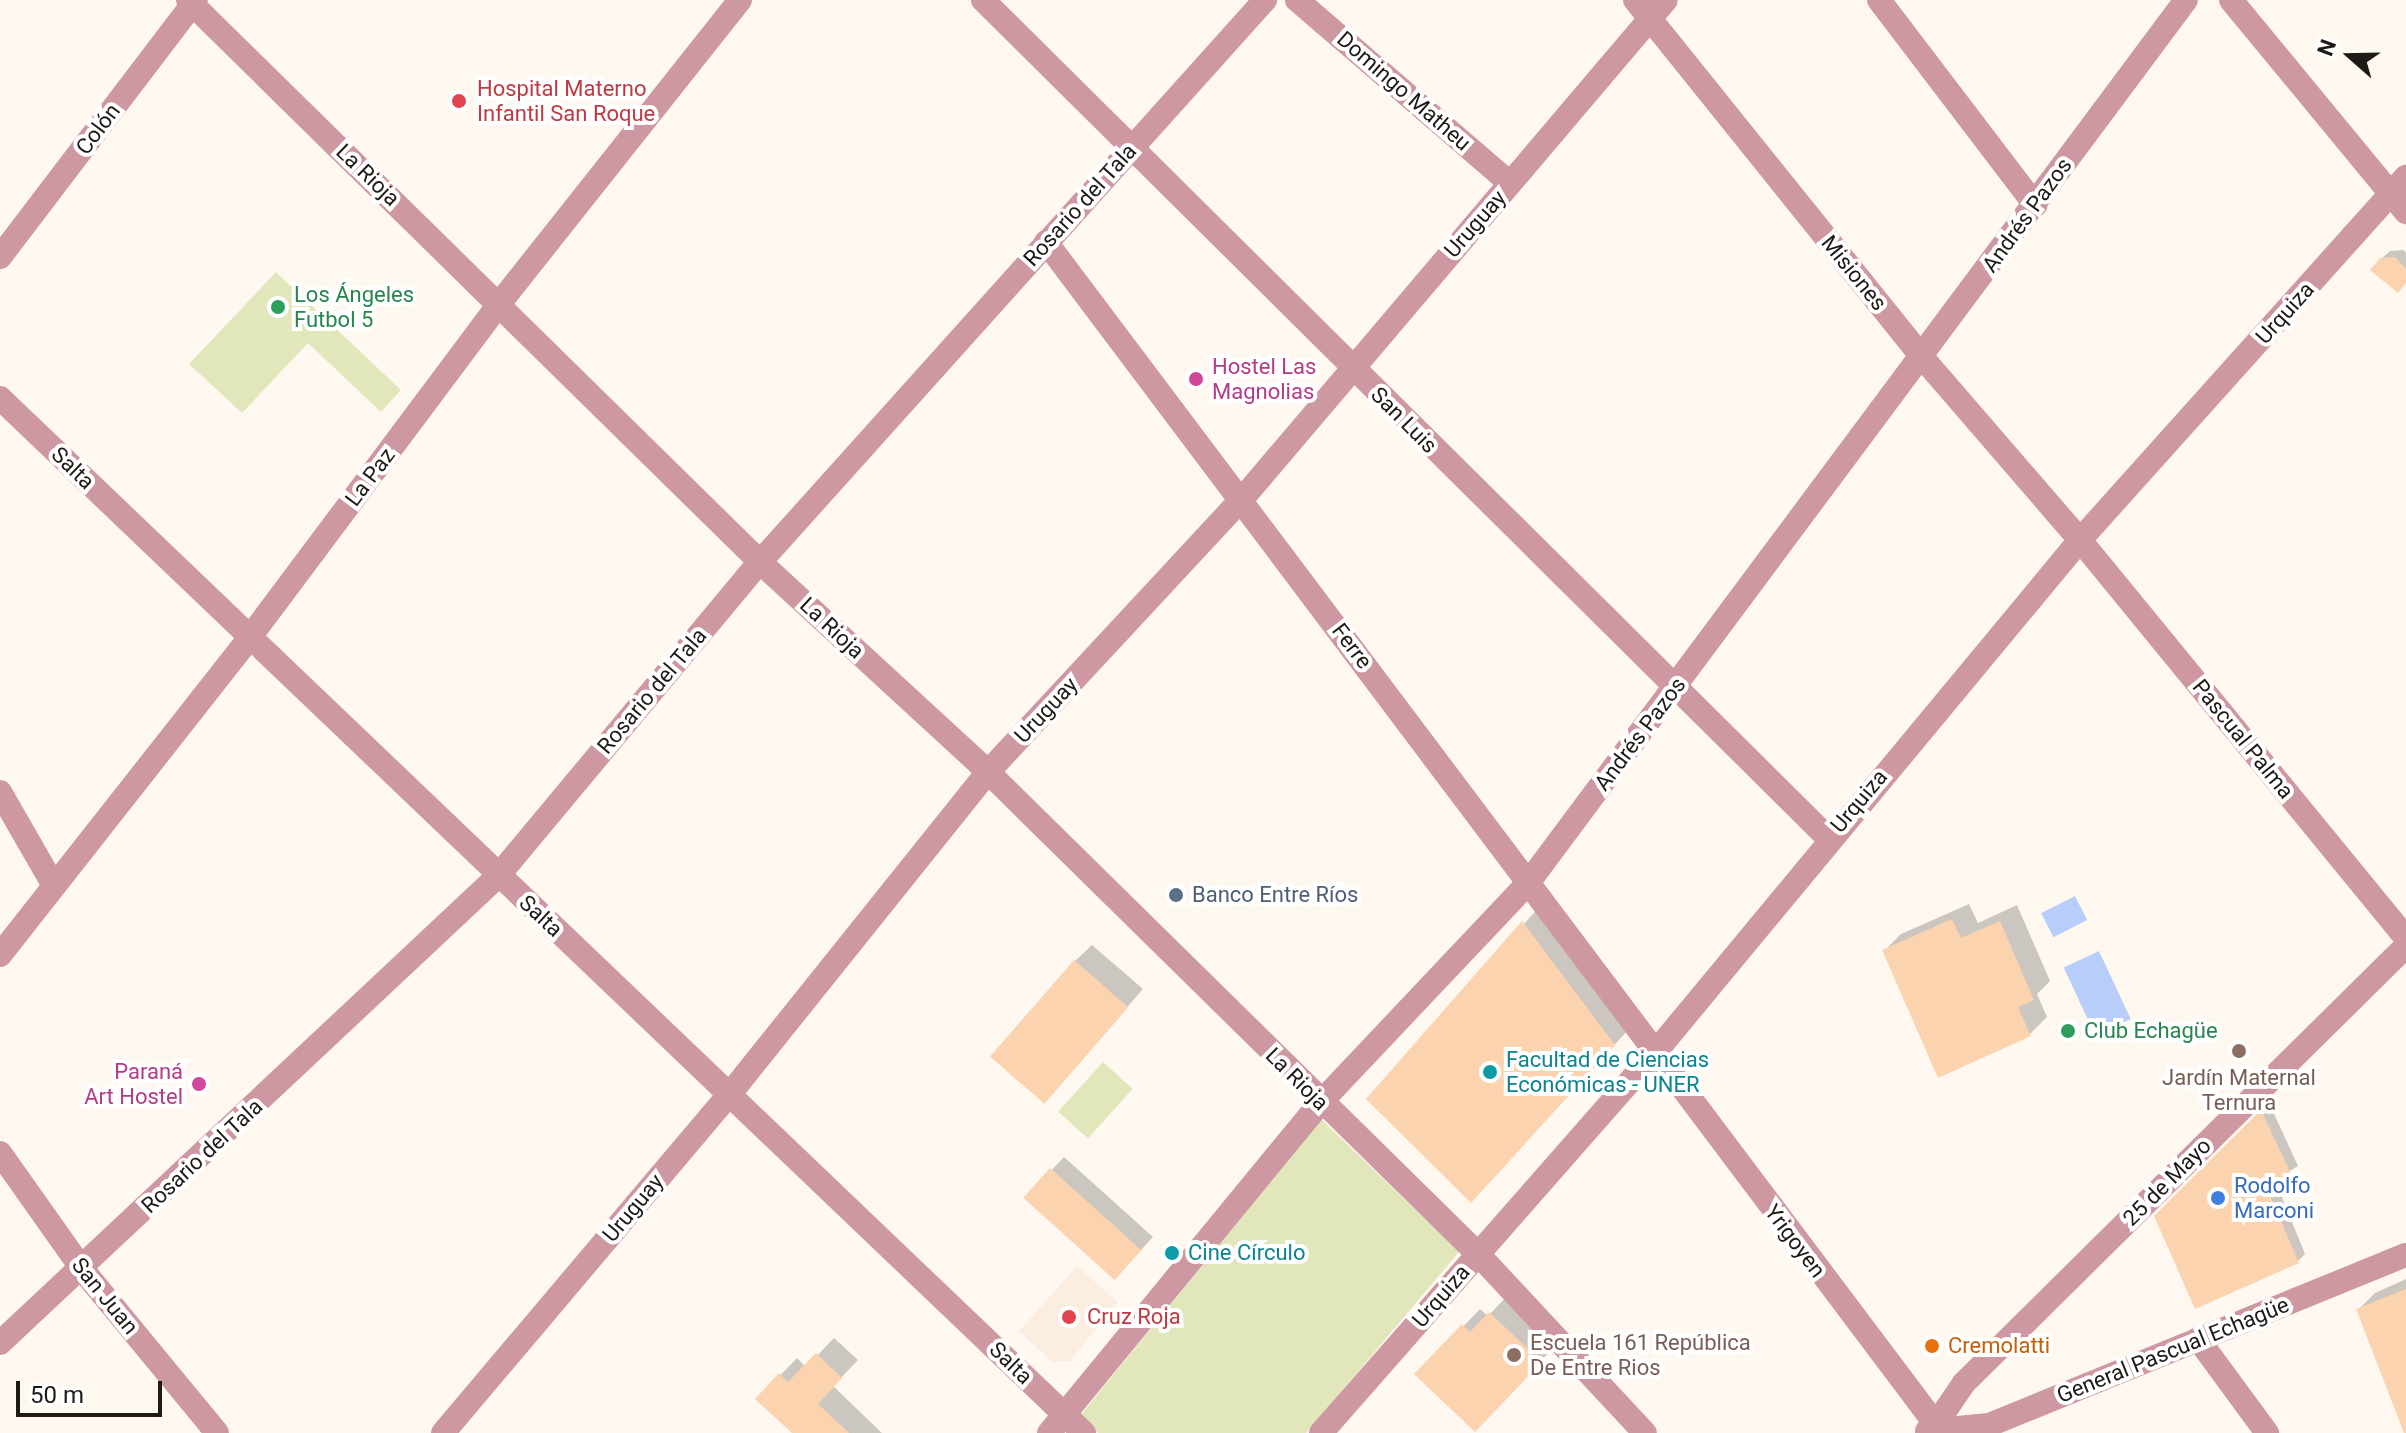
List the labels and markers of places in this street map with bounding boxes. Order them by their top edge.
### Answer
place label: Hospital Materno Infantil San Roque [477,75,655,126]
marker: Hospital Materno Infantil San Roque [448,90,470,112]
place label: Los Ángeles Futbol 5 [294,281,414,332]
marker: Los Ángeles Futbol 5 [269,298,287,316]
place label: Hostel Las Magnolias [1212,353,1316,404]
marker: Hostel Las Magnolias [1187,370,1205,388]
place label: Banco Entre Ríos [1192,882,1358,908]
marker: Banco Entre Ríos [1167,886,1185,904]
place label: Club Echagüe [2084,1018,2218,1044]
marker: Club Echagüe [2059,1022,2077,1040]
marker: Jardín Maternal Ternura [2230,1042,2248,1060]
place label: Facultad de Ciencias Económicas - UNER [1506,1046,1709,1098]
place label: Paraná Art Hostel [84,1058,183,1110]
marker: Facultad de Ciencias Económicas - UNER [1481,1063,1499,1081]
place label: Jardín Maternal Ternura [2162,1064,2316,1116]
marker: Paraná Art Hostel [190,1075,208,1093]
place label: Rodolfo Marconi [2234,1172,2314,1224]
marker: Rodolfo Marconi [2209,1189,2227,1207]
place label: Cine Círculo [1188,1240,1305,1266]
marker: Cine Círculo [1163,1244,1181,1262]
place label: Cruz Roja [1087,1304,1181,1330]
marker: Cruz Roja [1058,1306,1080,1328]
place label: Escuela 161 República De Entre Rios [1530,1329,1751,1380]
place label: Cremolatti [1948,1333,2050,1359]
marker: Cremolatti [1923,1337,1941,1355]
marker: Escuela 161 República De Entre Rios [1505,1346,1523,1364]

